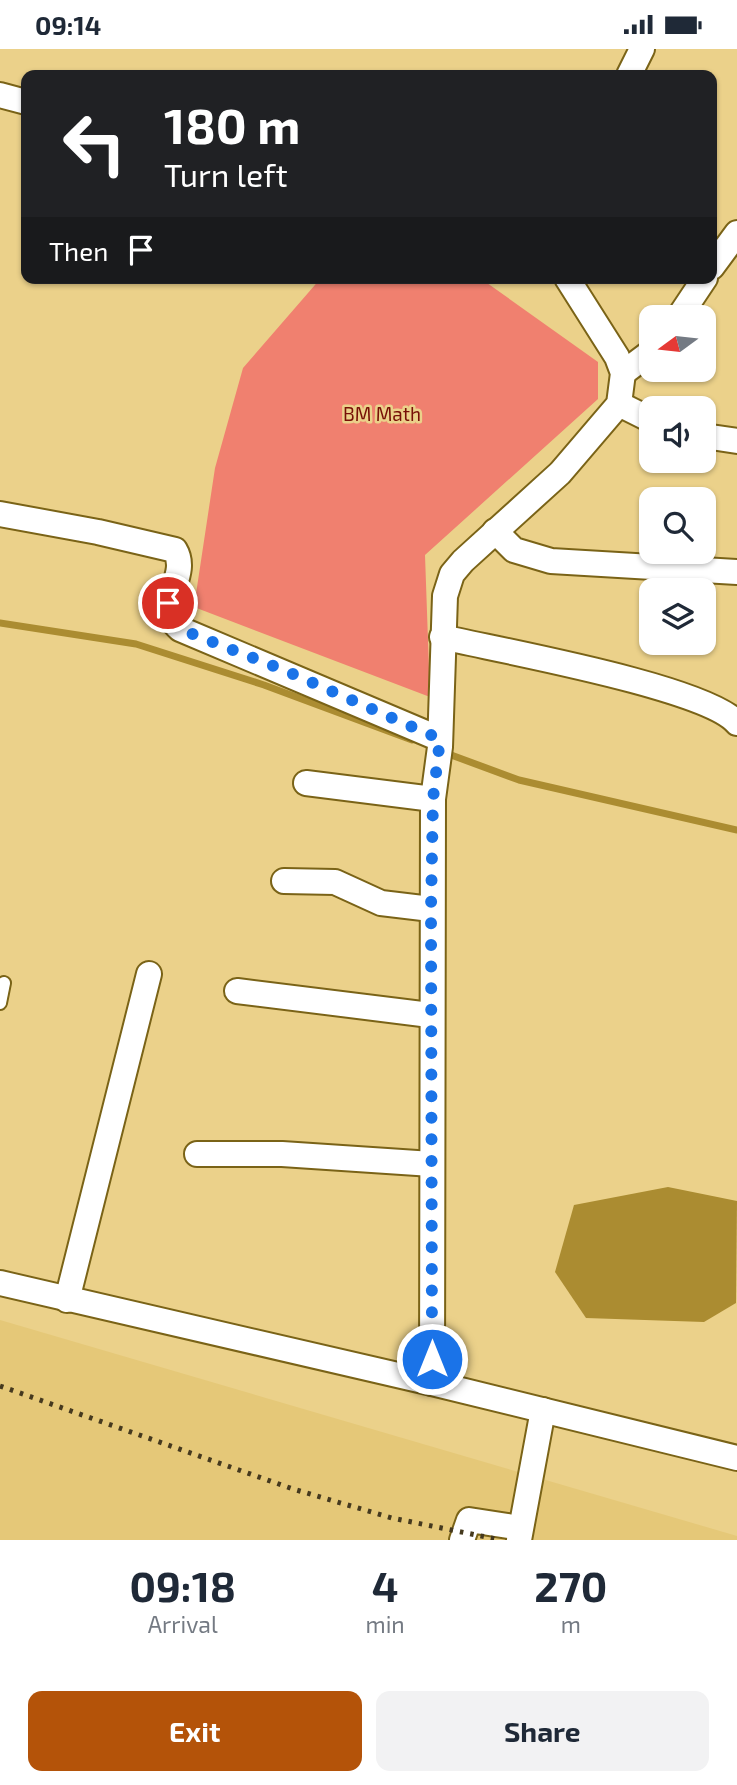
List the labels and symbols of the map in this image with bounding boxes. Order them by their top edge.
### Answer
north arrow [639,305,716,381]
park label: BM Math [343,402,421,425]
pin [138,573,198,633]
position arrow [395,1322,469,1396]

